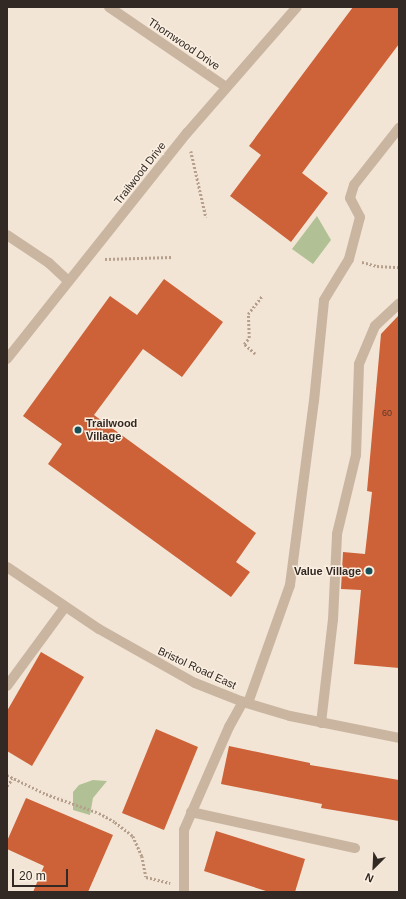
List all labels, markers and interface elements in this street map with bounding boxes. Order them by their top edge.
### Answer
street label: Thornwood Drive [146,15,222,73]
street label: Trailwood Drive [111,139,169,207]
house number: 60 [382,408,392,418]
place label: Trailwood Village [86,417,137,443]
marker: Trailwood Village [73,425,83,435]
place label: Value Village [294,564,361,578]
marker: Value Village [364,566,374,576]
street label: Bristol Road East [156,644,238,692]
north arrow [354,847,394,887]
scale bar [14,861,70,887]
text: 20 m [19,869,46,883]
text: N [363,871,375,885]

